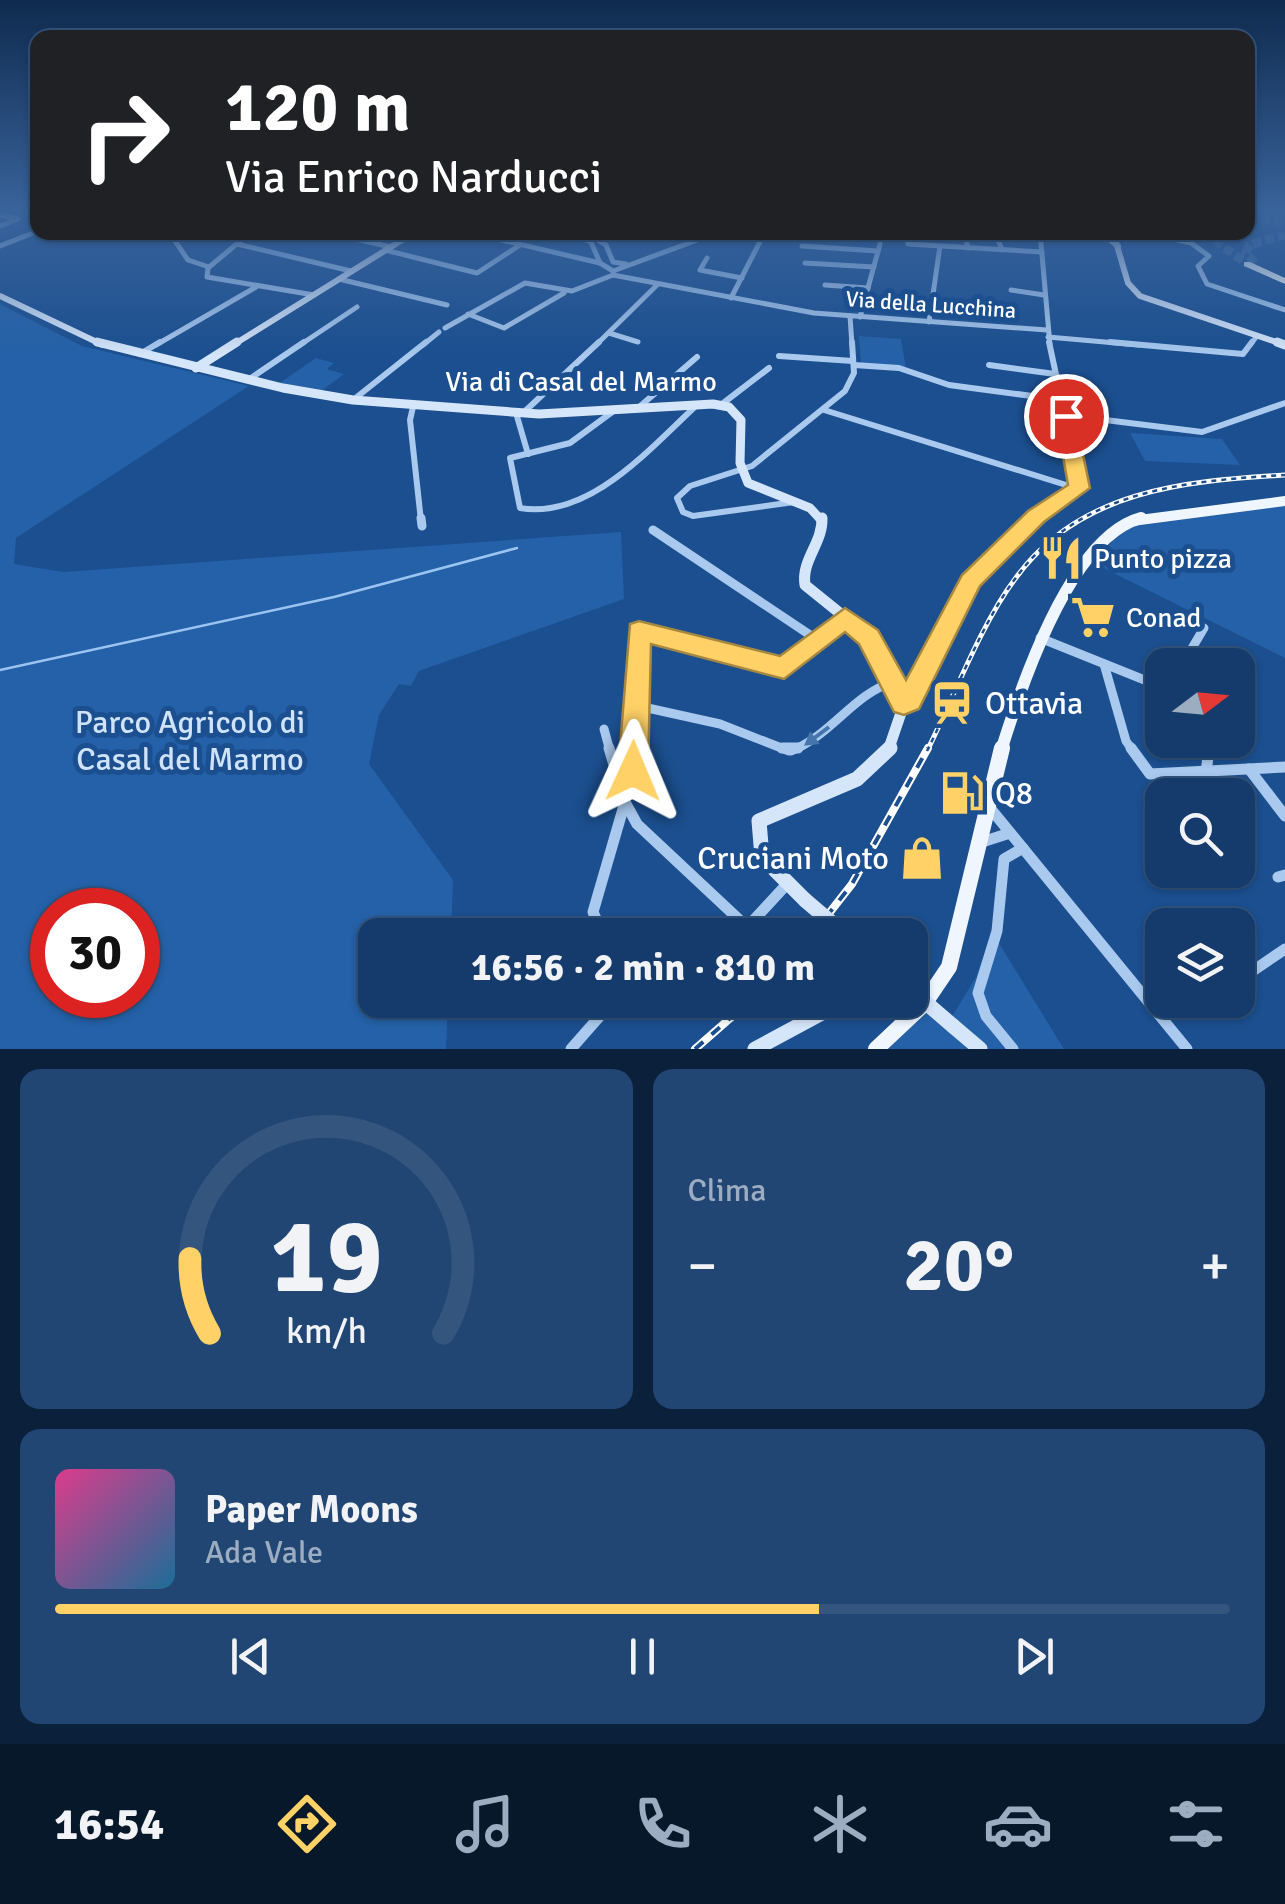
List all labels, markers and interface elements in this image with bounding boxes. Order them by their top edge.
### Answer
text: 120 m [225,64,410,150]
icon: right [60,70,190,200]
text: Via Enrico Narducci [225,150,602,205]
street label: Via della Lucchina [845,285,1017,324]
street label: Via di Casal del Marmo [445,365,717,399]
pin [1024,374,1109,459]
icon: arrive [1039,389,1094,444]
restaurant icon: Punto pizza [1037,534,1085,582]
place label: Punto pizza [1094,542,1232,576]
supermarket icon: Conad [1069,593,1117,641]
place label: Conad [1126,601,1201,635]
north arrow [1145,648,1255,758]
map controls [1145,648,1255,1018]
station icon: Ottavia [928,679,976,727]
place label: Ottavia [985,684,1083,723]
park label: Parco Agricolo di Casal del Marmo [75,703,305,779]
position arrow [581,719,685,823]
one-way arrow [805,725,831,746]
fuel station icon: Q8 [938,769,986,817]
place label: Q8 [995,774,1033,813]
button: search [1145,778,1255,888]
shop icon: Cruciani Moto [898,834,946,882]
place label: Cruciani Moto [697,839,889,878]
speed limit sign: 30 [30,888,160,1018]
button: layers [1145,908,1255,1018]
text: 16:56 · 2 min · 810 m [471,944,815,991]
text: Clima [688,1171,766,1210]
text: 19 [270,1193,382,1321]
text: 20° [903,1219,1014,1312]
text: − [688,1232,717,1300]
text: + [1200,1232,1230,1300]
text: km/h [286,1309,367,1353]
text: Paper Moons [205,1486,418,1533]
text: Ada Vale [205,1533,323,1572]
icon: previous [223,1629,278,1684]
icon: pause [615,1629,670,1684]
icon: next [1007,1629,1062,1684]
icon: directions [272,1789,342,1859]
icon: music [450,1789,520,1859]
icon: phone [628,1789,698,1859]
icon: climate [805,1789,875,1859]
icon: car [983,1789,1053,1859]
icon: filters [1161,1789,1231,1859]
text: 16:54 [54,1797,164,1852]

